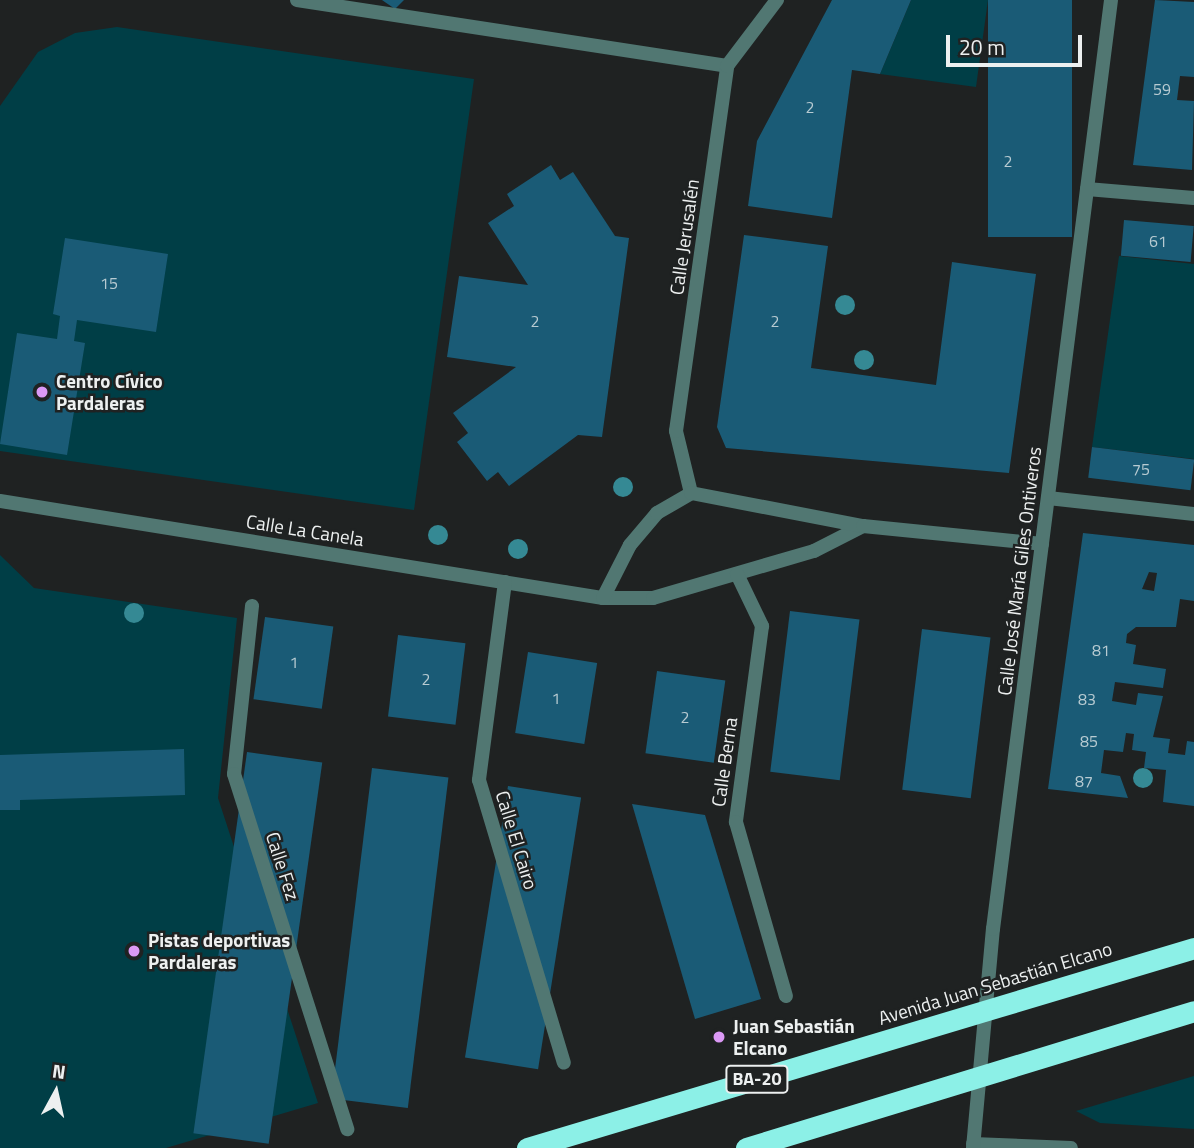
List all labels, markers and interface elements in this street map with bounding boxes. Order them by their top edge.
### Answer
scale bar [949,21,1086,65]
text: 20 m [959,31,1005,63]
house number: 59 [1153,79,1171,99]
house number: 2 [806,97,814,117]
house number: 2 [1004,151,1012,171]
street label: Calle Jerusalén [665,178,703,296]
house number: 61 [1149,231,1167,251]
house number: 15 [100,273,118,293]
house number: 2 [531,311,539,331]
house number: 2 [771,311,779,331]
place label: Centro Cívico Pardaleras [56,370,163,414]
marker: Centro Cívico Pardaleras [34,384,50,400]
street label: Calle José María Giles Ontiveros [992,445,1046,697]
house number: 75 [1132,459,1150,479]
street label: Calle La Canela [245,509,365,551]
house number: 81 [1092,640,1110,660]
house number: 1 [290,652,298,672]
house number: 2 [422,669,430,689]
house number: 1 [552,688,560,708]
house number: 83 [1078,689,1096,709]
house number: 2 [681,707,689,727]
street label: Calle Berna [706,716,742,808]
house number: 85 [1080,731,1098,751]
house number: 87 [1075,771,1093,791]
street label: Calle El Cairo [491,788,543,892]
street label: Calle Fez [261,829,305,903]
place label: Pistas deportivas Pardaleras [148,929,290,973]
street label: Avenida Juan Sebastián Elcano [875,937,1115,1029]
marker: Pistas deportivas Pardaleras [126,943,142,959]
place label: Juan Sebastián Elcano [733,1015,855,1059]
marker: Juan Sebastián Elcano [711,1029,727,1045]
text: N [50,1055,68,1086]
north arrow [21,1057,91,1127]
road number: BA-20 [724,1064,790,1094]

